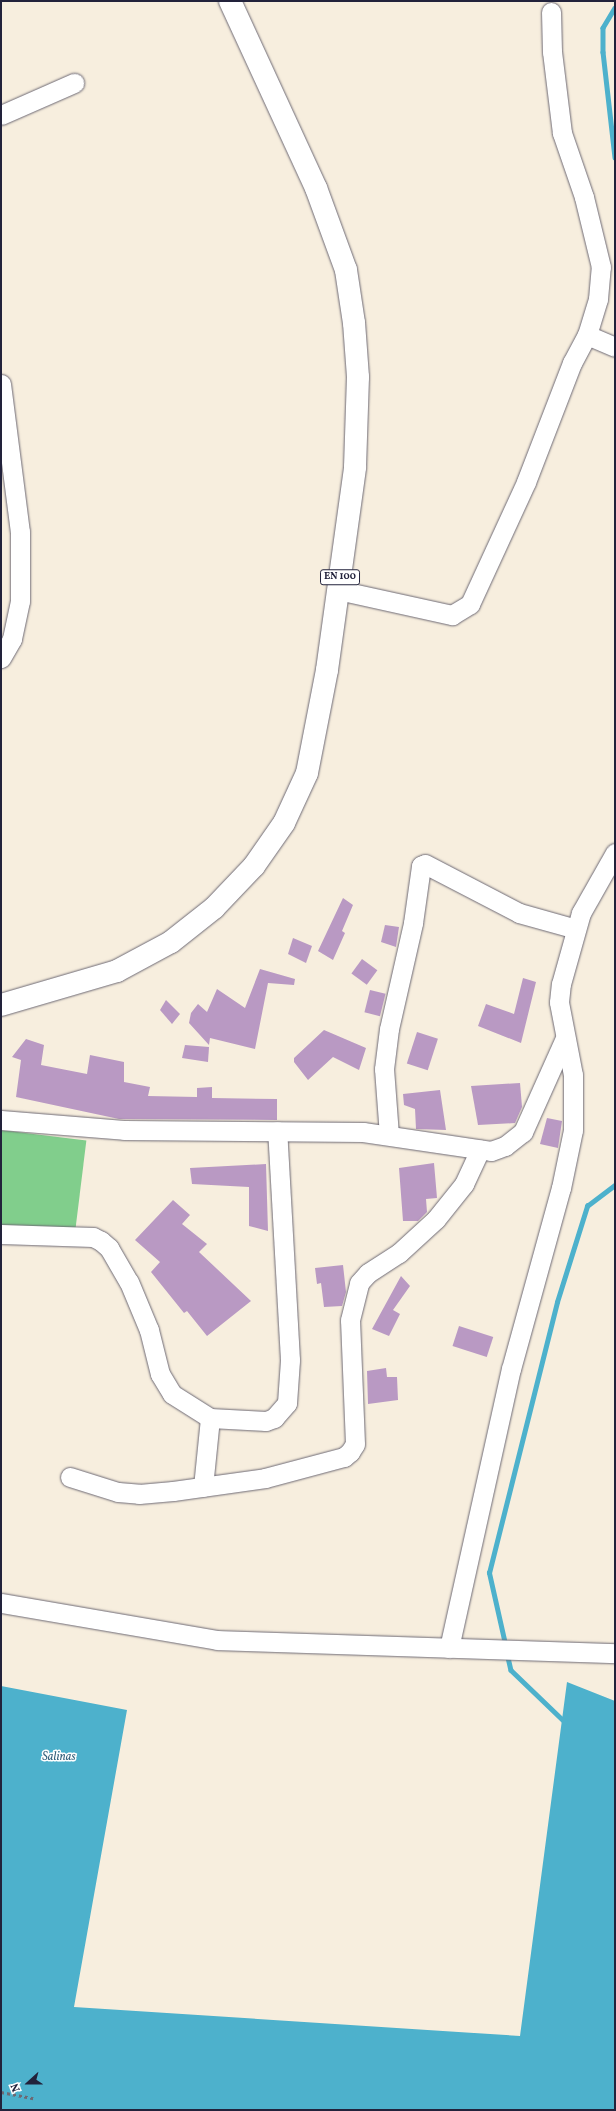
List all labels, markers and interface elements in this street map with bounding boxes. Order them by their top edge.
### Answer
road number: EN 100 [320,569,360,585]
water label: Salinas [42,1751,76,1765]
north arrow [8,2063,48,2103]
text: N [8,2081,25,2094]

